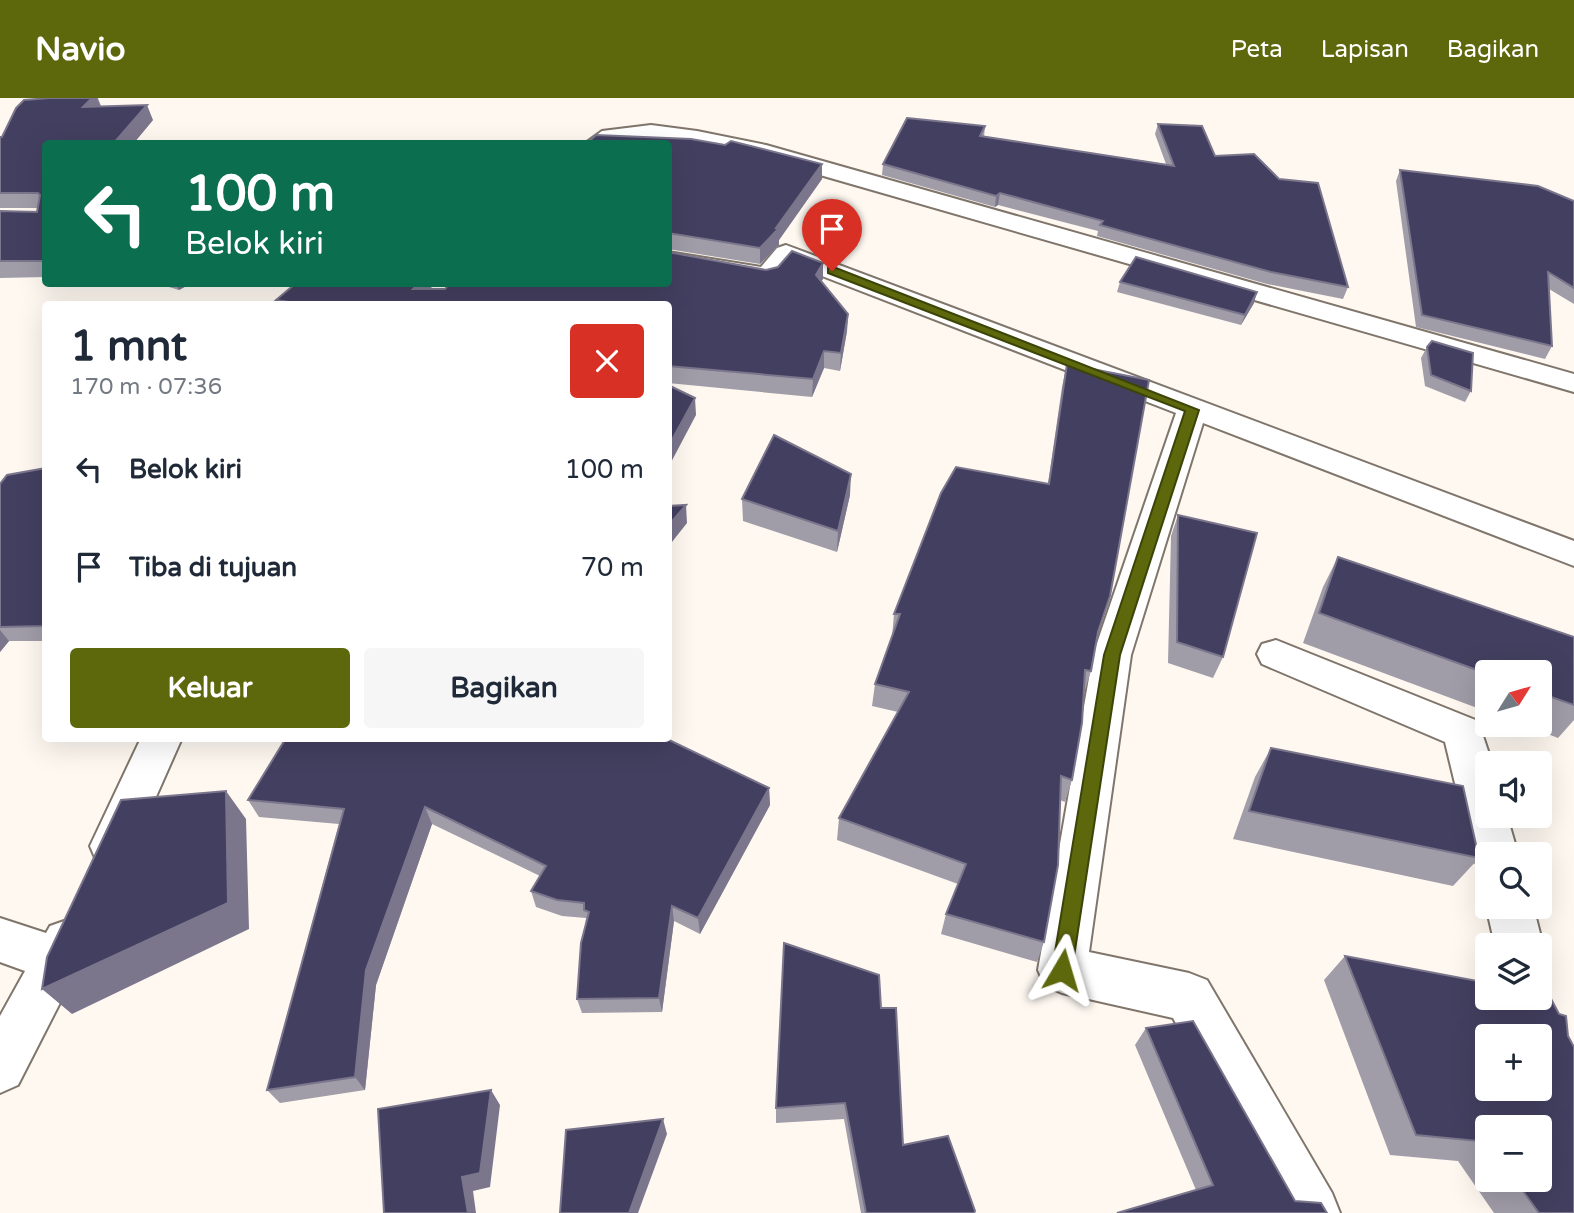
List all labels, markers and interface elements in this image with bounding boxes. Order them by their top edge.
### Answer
text: Navio [35,30,126,69]
text: Peta [1231,35,1283,64]
text: Lapisan [1321,35,1409,64]
text: Bagikan [1447,35,1539,64]
text: 100 m [185,165,335,224]
icon: left [70,168,161,259]
pin [802,199,862,271]
icon: arrive [813,210,851,248]
text: Belok kiri [185,225,324,263]
text: 1 mnt [70,321,187,372]
button: close [570,324,644,398]
text: 170 m · 07:36 [70,373,222,401]
icon: left [70,450,108,488]
text: Belok kiri [129,454,242,485]
text: 100 m [564,454,644,485]
icon: arrive [70,548,108,586]
text: Tiba di tujuan [129,552,297,583]
text: 70 m [581,552,644,583]
button: Keluar [70,648,350,728]
button: Bagikan [364,648,644,728]
north arrow [1475,660,1552,737]
map controls [1475,660,1552,1192]
button: sound [1475,751,1552,828]
button: search [1475,842,1552,919]
position arrow [1025,933,1099,1007]
button: layers [1475,933,1552,1010]
button: + [1475,1024,1552,1101]
button: − [1475,1115,1552,1192]

